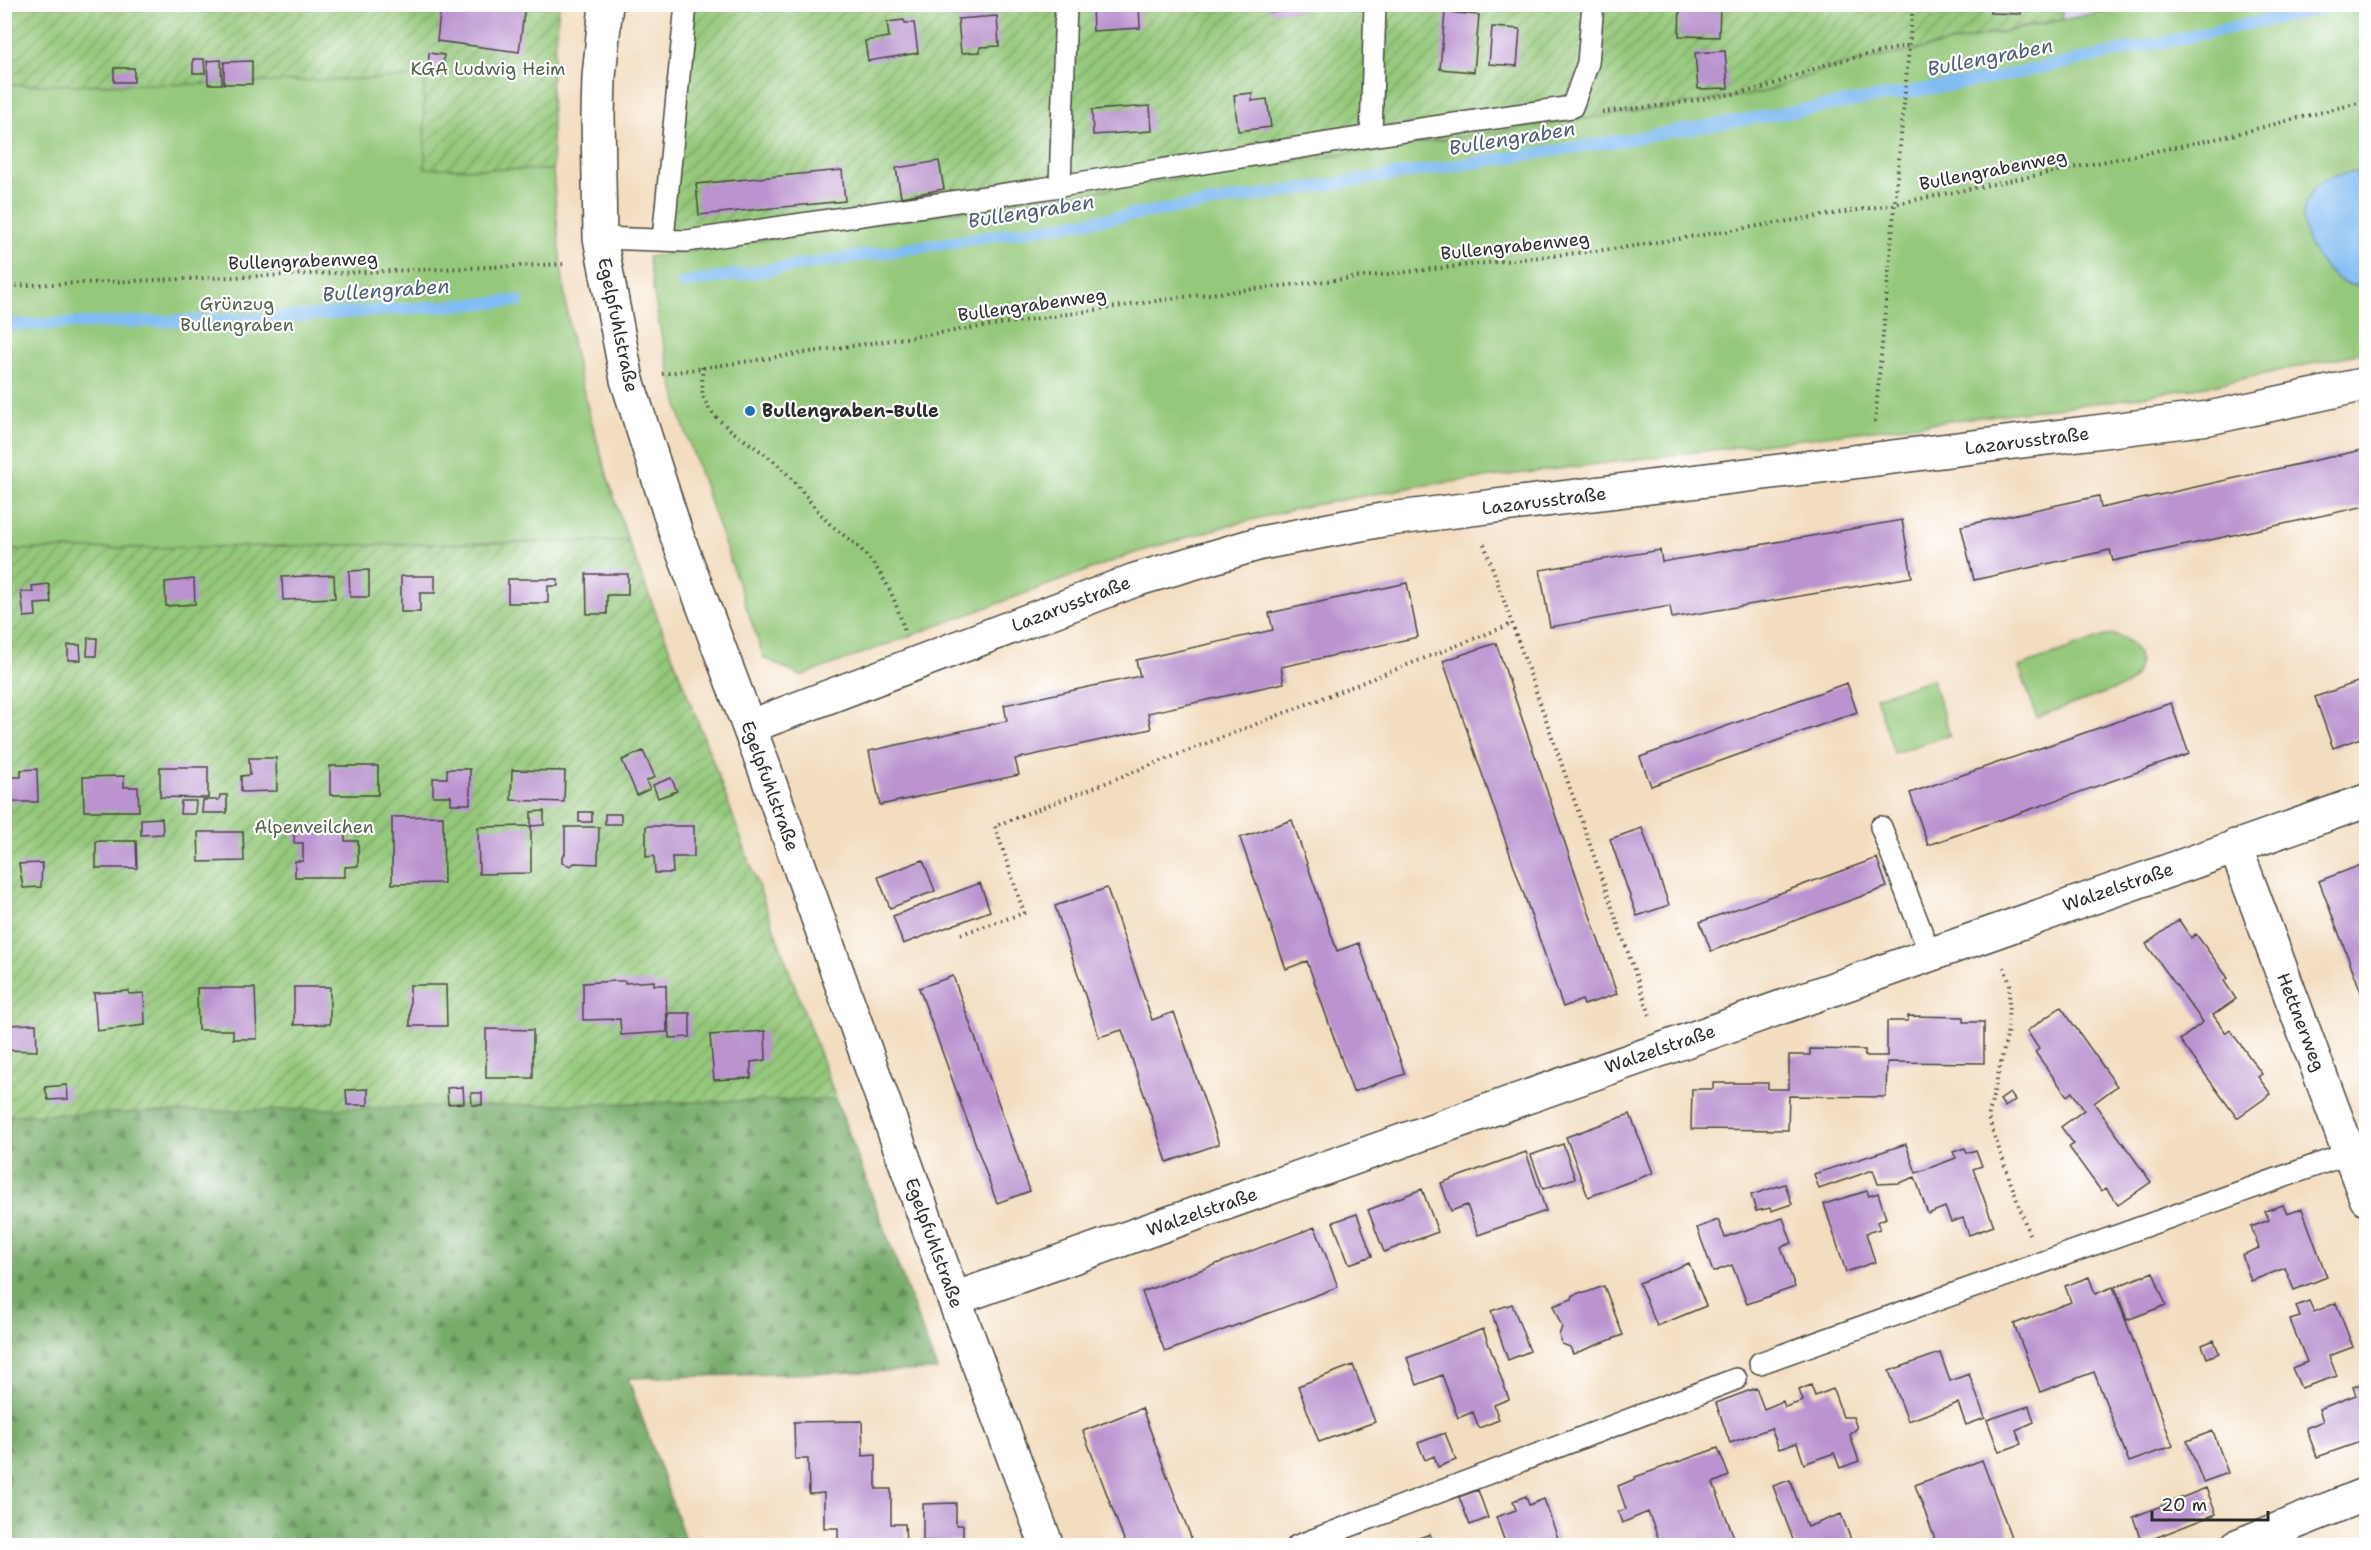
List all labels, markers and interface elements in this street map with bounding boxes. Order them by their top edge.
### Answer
water label: Bullengraben [1925,32,2055,82]
park label: KGA Ludwig Heim [410,57,566,81]
water label: Bullengraben [1447,115,1577,161]
street label: Bullengrabenweg [1917,144,2069,196]
water label: Bullengraben [966,188,1096,234]
street label: Bullengrabenweg [1439,226,1591,266]
street label: Bullengrabenweg [228,246,378,276]
street label: Egelpfuhlstraße [592,256,644,394]
water label: Bullengraben [321,273,451,307]
street label: Bullengrabenweg [956,283,1108,327]
park label: Grünzug Bullengraben [180,292,294,337]
place label: Bullengraben-Bulle [762,399,939,423]
marker: Bullengraben-Bulle [743,404,757,418]
street label: Lazarusstraße [1963,421,2091,461]
street label: Lazarusstraße [1480,481,1608,521]
street label: Lazarusstraße [1008,570,1134,638]
street label: Egelpfuhlstraße [735,718,805,854]
park label: Alpenveilchen [254,815,374,839]
street label: Walzelstraße [2059,857,2177,917]
street label: Hettnerweg [2271,969,2331,1075]
street label: Walzelstraße [1601,1019,1719,1079]
street label: Egelpfuhlstraße [899,1175,969,1311]
street label: Walzelstraße [1143,1182,1261,1242]
scale bar [2152,1484,2268,1522]
text: 20 m [2161,1493,2207,1517]

